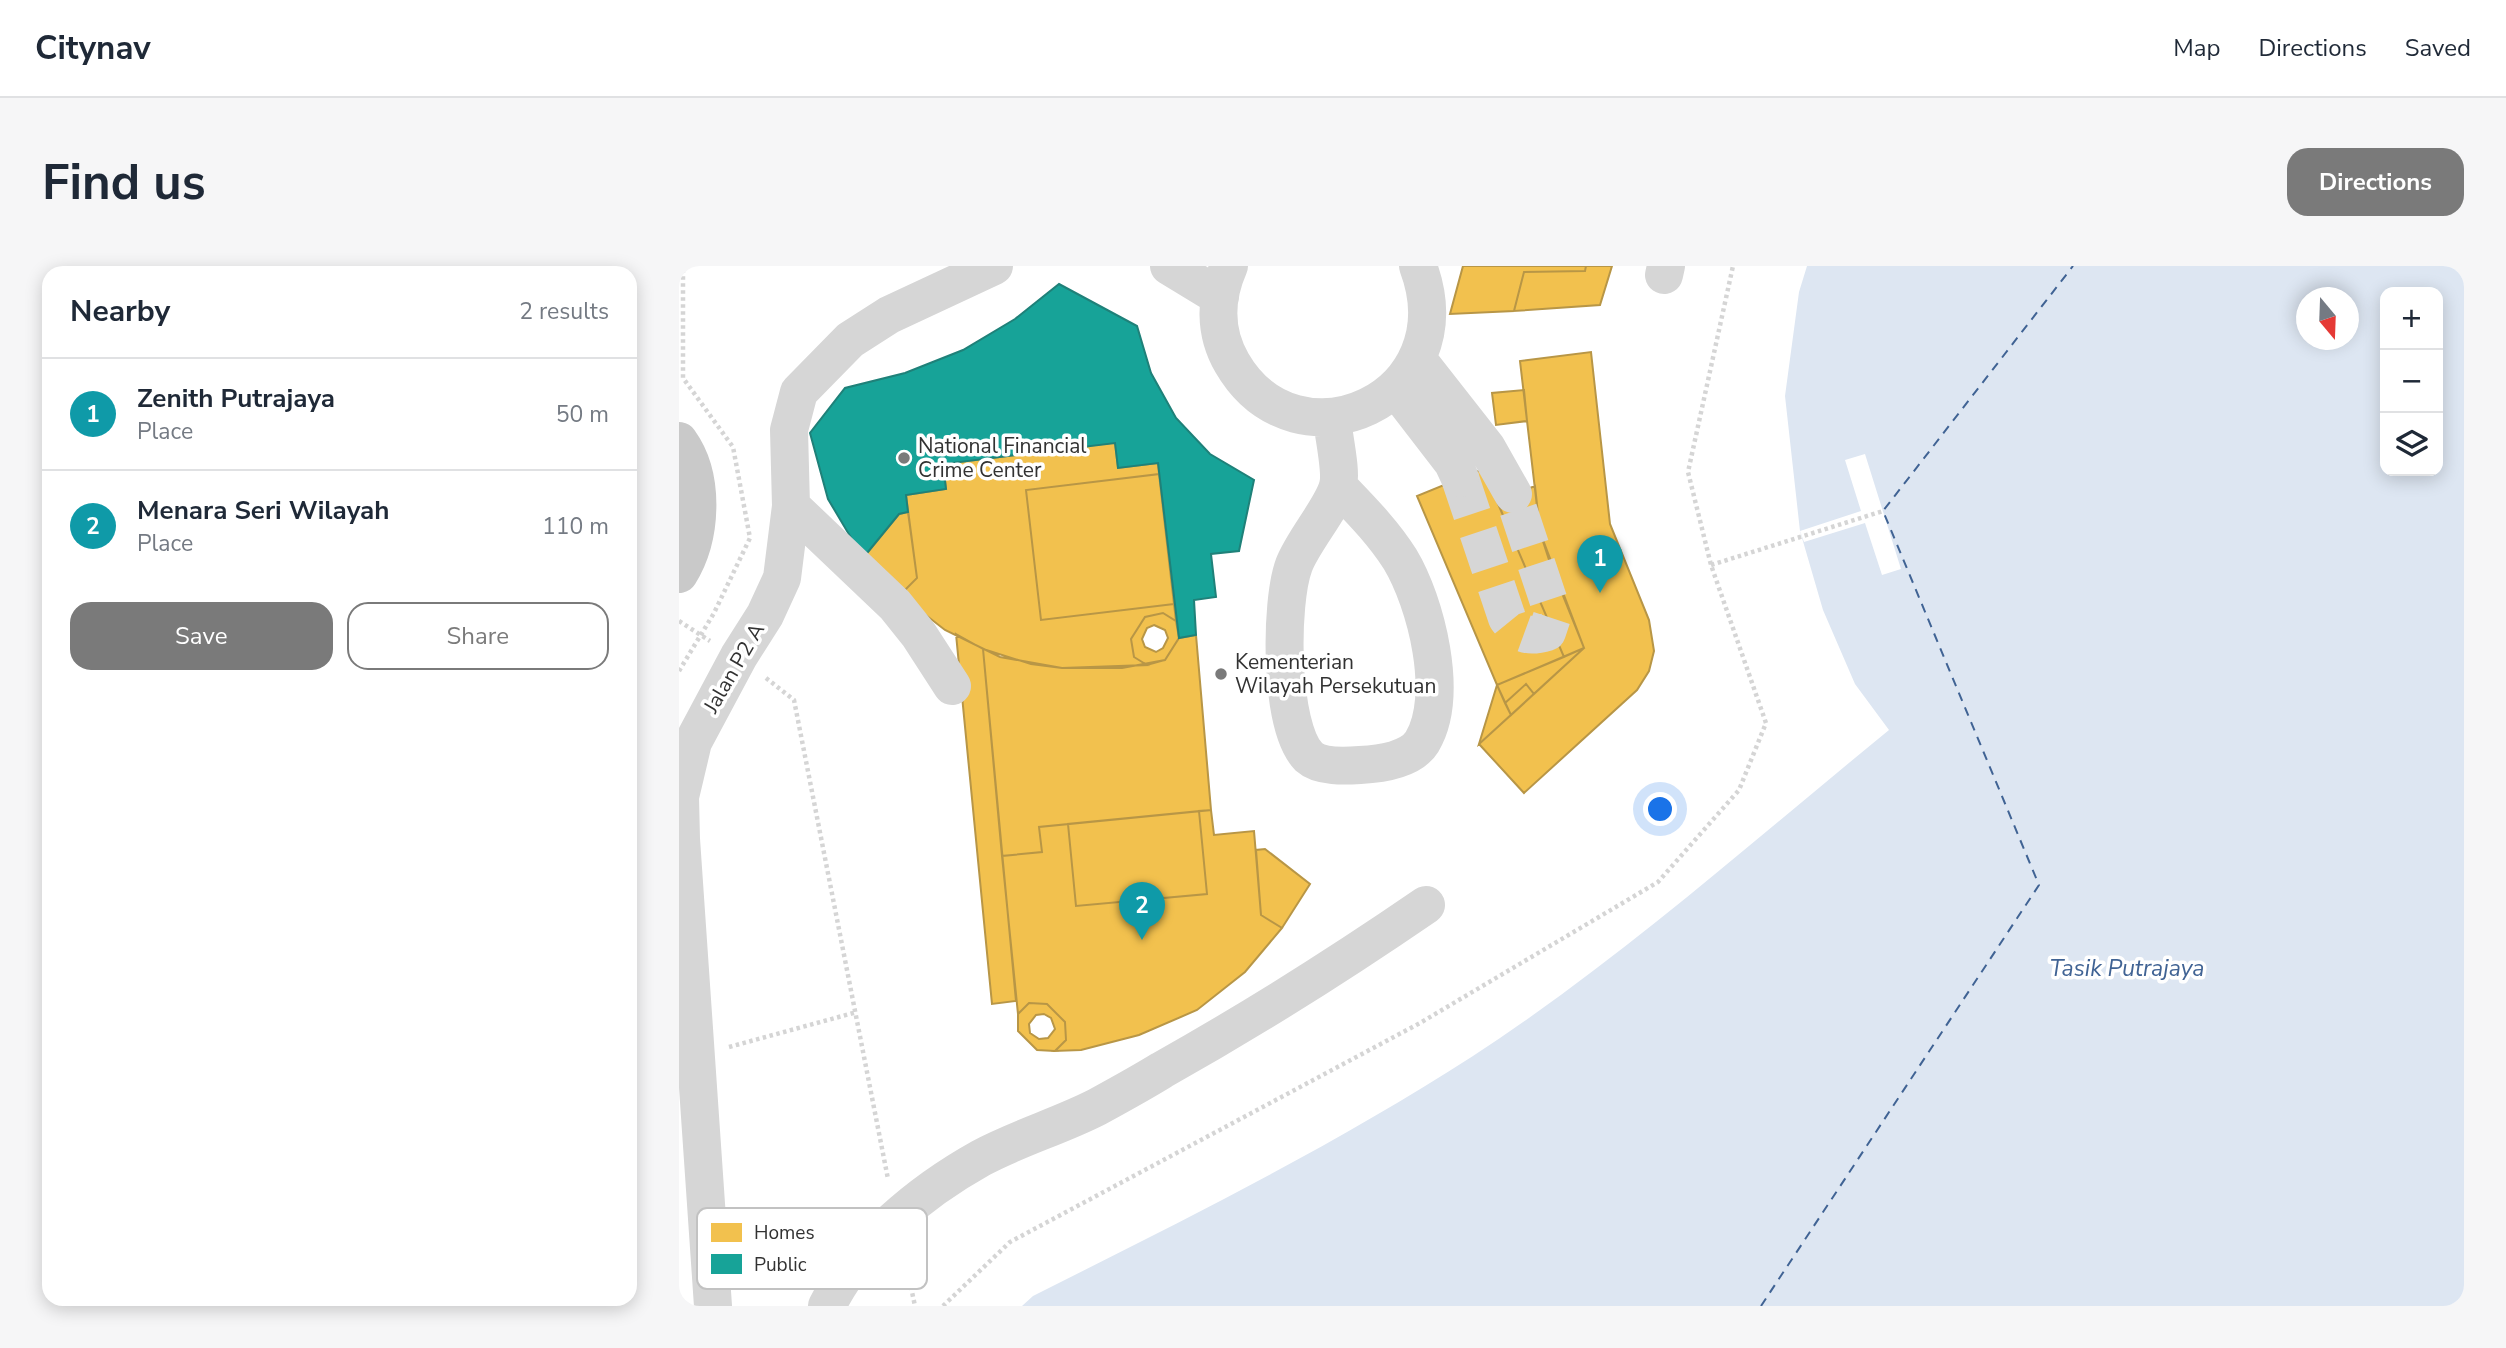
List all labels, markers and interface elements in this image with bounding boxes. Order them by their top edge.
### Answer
text: Citynav [35,26,151,71]
text: Map [2173,32,2220,64]
text: Directions [2258,32,2367,64]
text: Saved [2405,32,2471,64]
button: Directions [2287,148,2464,216]
text: Find us [42,149,206,216]
north arrow [2296,287,2359,350]
map controls [2380,287,2443,476]
button: + [2380,287,2443,350]
text: Nearby [70,291,170,332]
text: 2 results [519,296,609,327]
button: − [2380,350,2443,413]
text: Zenith Putrajaya [137,381,335,416]
text: 1 [86,399,100,430]
text: 50 m [556,399,609,430]
button: layers [2380,413,2443,476]
text: Place [137,416,193,447]
place label: National Financial Crime Center [918,432,1087,484]
marker: National Financial Crime Center [896,450,912,466]
text: Menara Seri Wilayah [137,493,390,528]
text: 2 [86,511,100,542]
text: 110 m [542,511,609,542]
text: Place [137,528,193,559]
pin: 1 [1577,535,1623,593]
button: Save [70,602,333,670]
button: Share [347,602,609,670]
street label: Jalan P2 A [697,618,771,719]
place label: Kementerian Wilayah Persekutuan [1235,648,1436,700]
marker: Kementerian Wilayah Persekutuan [1213,666,1229,682]
your location [1643,792,1677,826]
pin: 2 [1119,882,1165,940]
water label: Tasik Putrajaya [2049,953,2205,984]
legend [697,1208,927,1289]
text: Homes [754,1220,815,1246]
text: Public [754,1252,807,1278]

